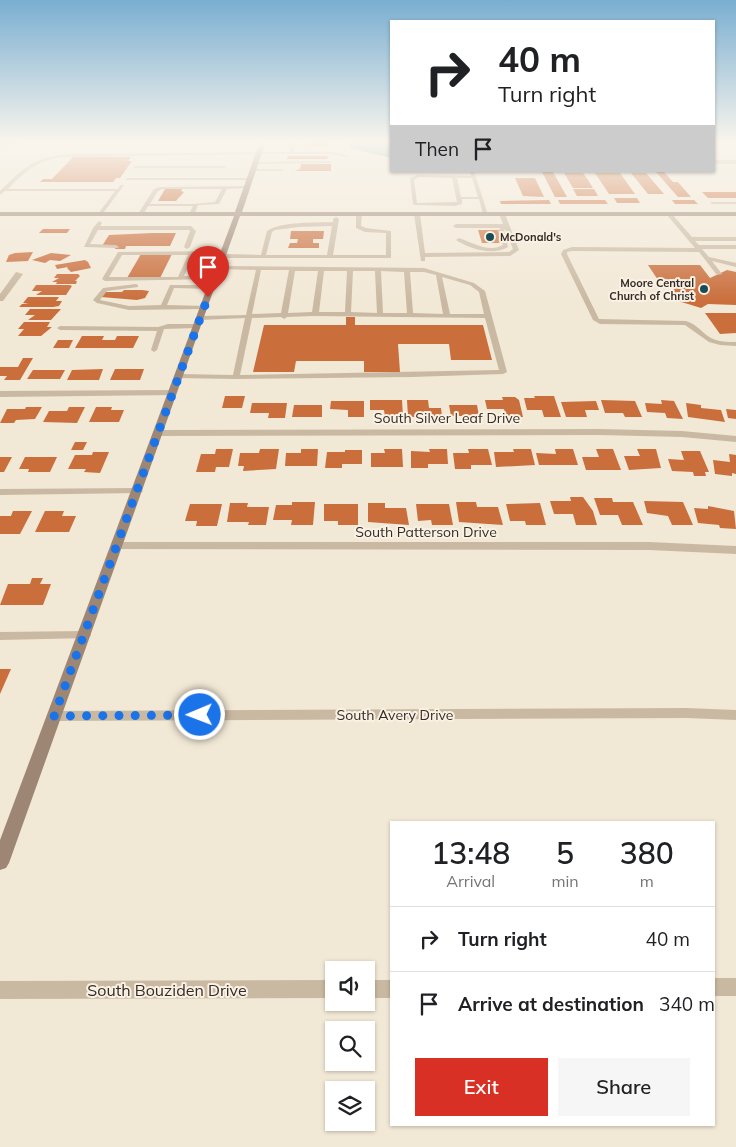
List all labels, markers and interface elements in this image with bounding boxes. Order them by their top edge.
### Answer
text: 40 m [498,37,581,81]
icon: right [415,40,480,105]
text: Turn right [498,80,596,108]
icon: arrive [469,135,497,163]
text: Then [415,137,459,161]
place label: McDonald's [500,230,562,244]
marker: McDonald's [484,231,496,243]
pin [187,246,229,297]
icon: arrive [194,253,222,281]
place label: Moore Central Church of Christ [609,276,694,303]
marker: Moore Central Church of Christ [698,283,710,295]
street label: South Silver Leaf Drive [374,409,520,427]
street label: South Patterson Drive [355,523,497,541]
position arrow [173,688,225,740]
street label: South Avery Drive [337,706,453,724]
text: 13:48 [431,834,510,872]
text: 5 [556,834,574,872]
text: 380 [620,834,674,872]
text: Arrival [446,871,495,891]
text: min [551,871,579,891]
text: m [640,871,654,891]
icon: right [415,925,443,953]
text: Turn right [458,927,547,951]
text: 40 m [646,927,690,951]
map controls [325,961,375,1131]
button: sound [325,961,375,1011]
street label: South Bouziden Drive [87,980,247,1000]
icon: arrive [415,990,443,1018]
text: Arrive at destination [458,992,644,1016]
text: 340 m [659,992,715,1016]
button: search [325,1021,375,1071]
button: Exit [415,1058,548,1116]
button: Share [558,1058,690,1116]
button: layers [325,1081,375,1131]

